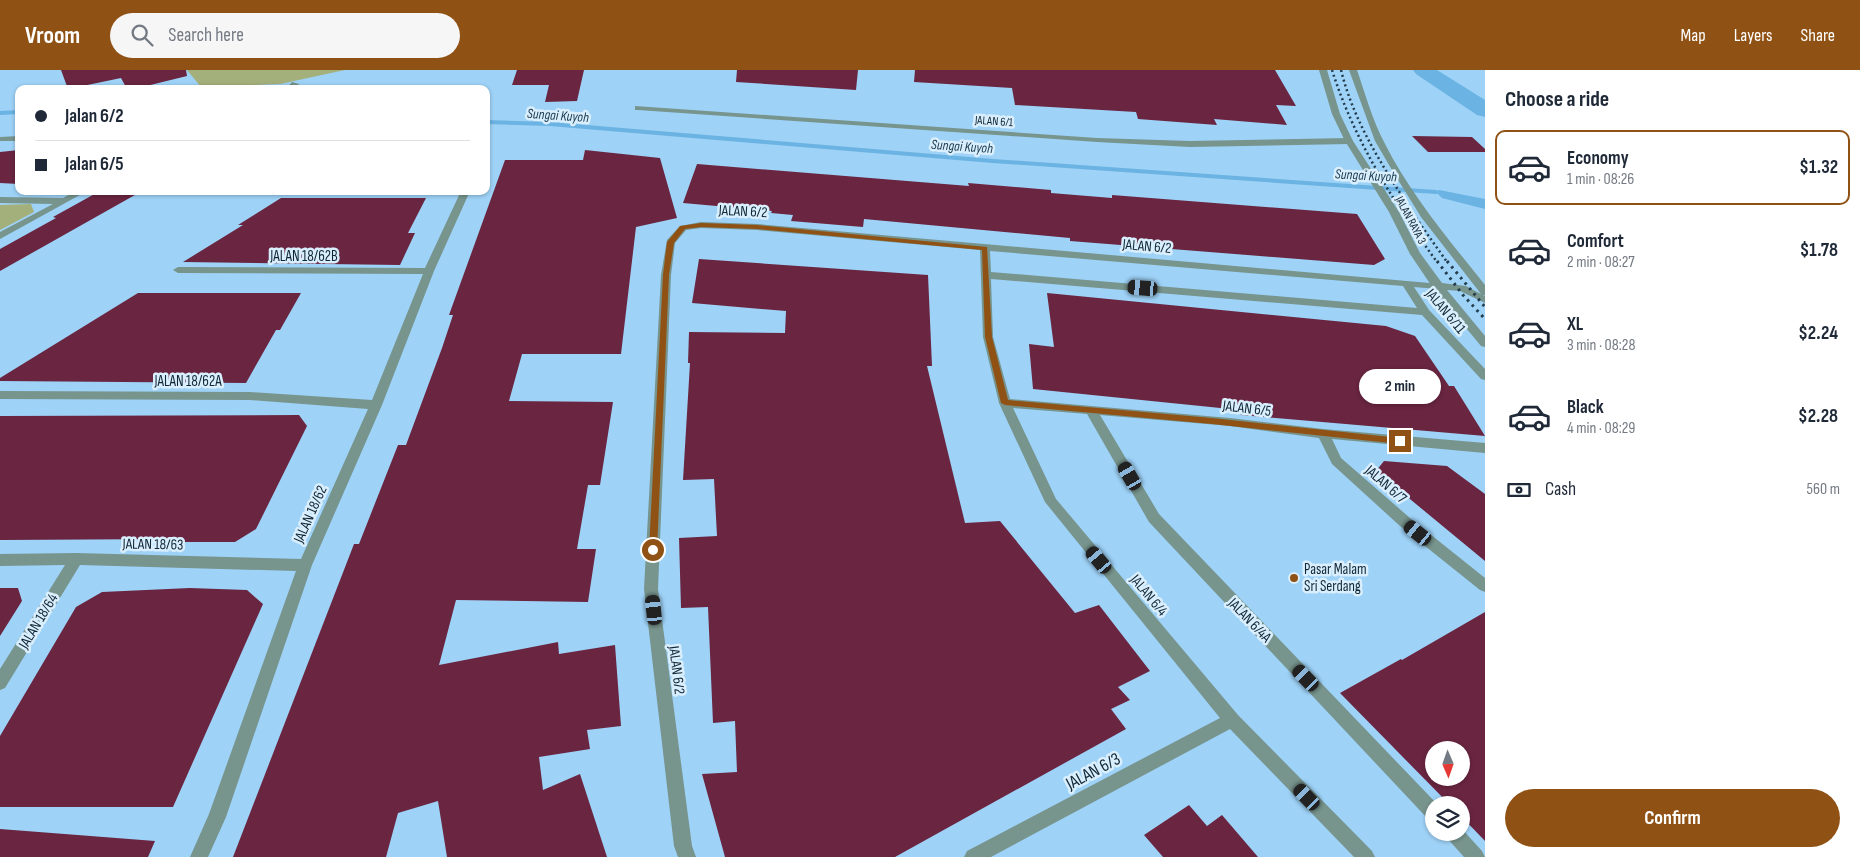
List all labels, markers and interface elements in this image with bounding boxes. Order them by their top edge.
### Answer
search box [110,13,460,58]
text: Vroom [25,21,80,50]
icon: search [128,21,156,49]
text: Search here [168,24,244,47]
text: Map [1681,25,1706,46]
text: Layers [1734,25,1773,46]
text: Share [1801,25,1835,46]
text: Choose a ride [1505,86,1609,113]
text: Jalan 6/2 [65,105,124,128]
water label: Sungai Kuyoh [526,105,590,126]
street label: JALAN 6/1 [973,113,1014,130]
water label: Sungai Kuyoh [930,136,994,157]
icon: car [1507,145,1552,190]
text: Economy [1567,147,1629,170]
text: Jalan 6/5 [65,153,124,176]
text: $1.32 [1799,156,1838,179]
water label: Sungai Kuyoh [1335,165,1398,186]
text: 1 min · 08:26 [1567,170,1634,189]
street label: JALAN RAYA 3 [1391,193,1429,247]
street label: JALAN 6/2 [717,201,768,222]
icon: car [1507,228,1552,273]
text: Comfort [1567,230,1624,253]
street label: JALAN 6/2 [1121,235,1172,258]
text: $1.78 [1800,239,1838,262]
street label: JALAN 18/62B [269,247,338,266]
text: 2 min · 08:27 [1567,253,1635,272]
car [1127,279,1158,297]
street label: JALAN 6/11 [1421,284,1470,338]
icon: car [1507,311,1552,356]
text: XL [1567,313,1583,336]
text: $2.24 [1798,322,1838,345]
text: 3 min · 08:28 [1567,336,1635,355]
callout: 2 min [1359,368,1441,404]
street label: JALAN 18/62A [153,372,222,391]
text: 2 min [1385,377,1415,396]
icon: car [1507,394,1552,439]
street label: JALAN 6/5 [1221,396,1272,421]
text: Black [1567,396,1604,419]
text: $2.28 [1798,405,1838,428]
text: 4 min · 08:29 [1567,419,1635,438]
route end [1389,430,1411,452]
car [1116,459,1143,493]
street label: JALAN 6/7 [1360,460,1410,508]
icon: cash [1505,476,1533,504]
text: Cash [1545,478,1576,501]
text: 560 m [1807,480,1840,499]
street label: JALAN 18/62 [289,483,331,547]
car [1401,518,1434,548]
street label: JALAN 18/63 [121,534,184,555]
route start [642,539,664,561]
car [1083,544,1114,576]
place label: Pasar Malam Sri Serdang [1304,560,1367,596]
street label: JALAN 6/4 [1125,570,1171,620]
marker: Pasar Malam Sri Serdang [1288,572,1300,584]
street label: JALAN 18/64 [14,590,62,653]
street label: JALAN 6/4A [1223,593,1276,647]
car [644,594,663,626]
street label: JALAN 6/2 [664,644,689,695]
car [1290,662,1321,694]
north arrow [1425,741,1470,786]
map controls [1425,741,1470,841]
street label: JALAN 6/3 [1062,748,1124,795]
car [1291,781,1322,813]
button: Confirm [1505,789,1840,847]
button: layers [1425,796,1470,841]

